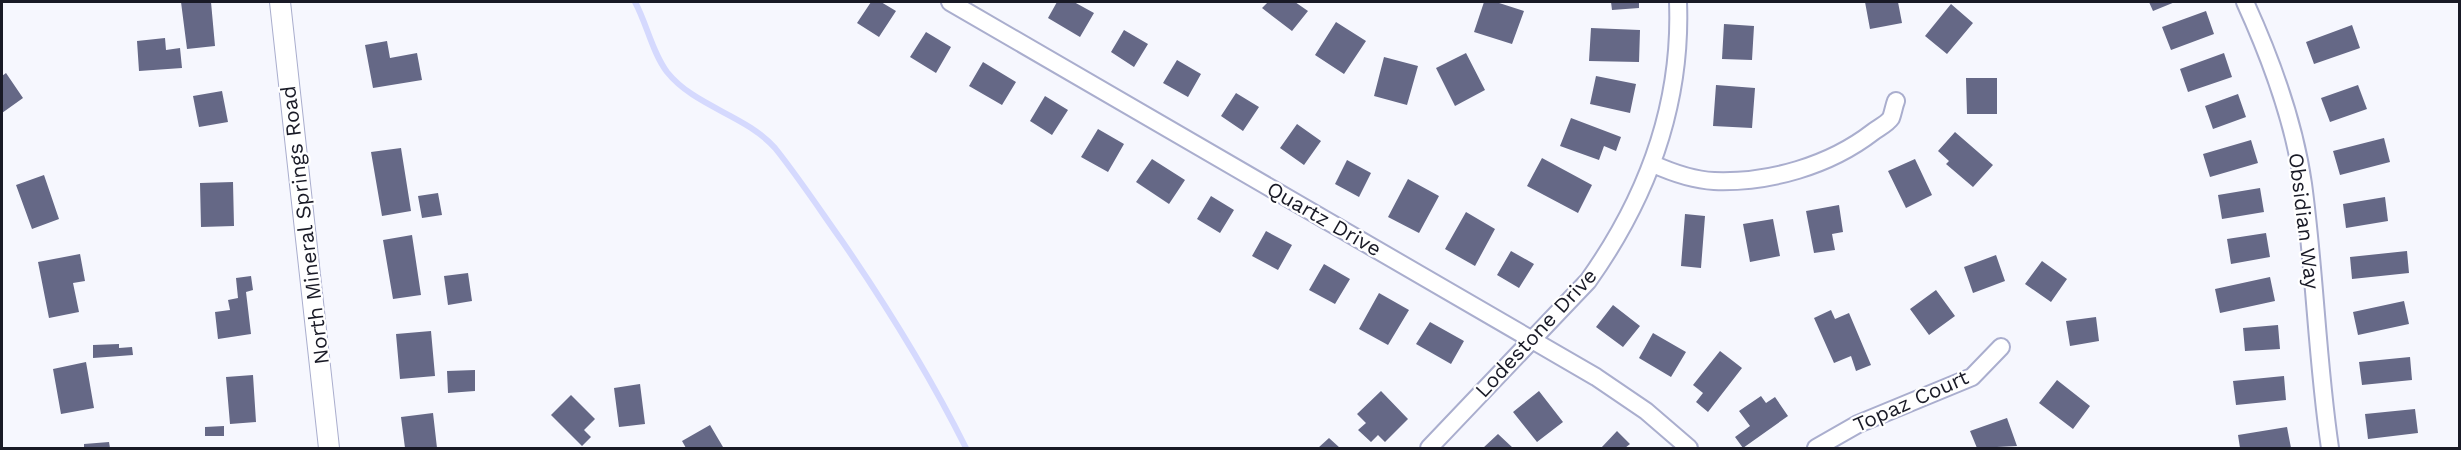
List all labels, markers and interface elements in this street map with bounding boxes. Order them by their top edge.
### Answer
street label: North Mineral Springs Road [275,84,334,366]
street label: Obsidian Way [2284,151,2325,291]
street label: Quartz Drive [1263,176,1386,261]
street label: Lodestone Drive [1470,263,1602,402]
street label: Topaz Court [1849,364,1972,437]

